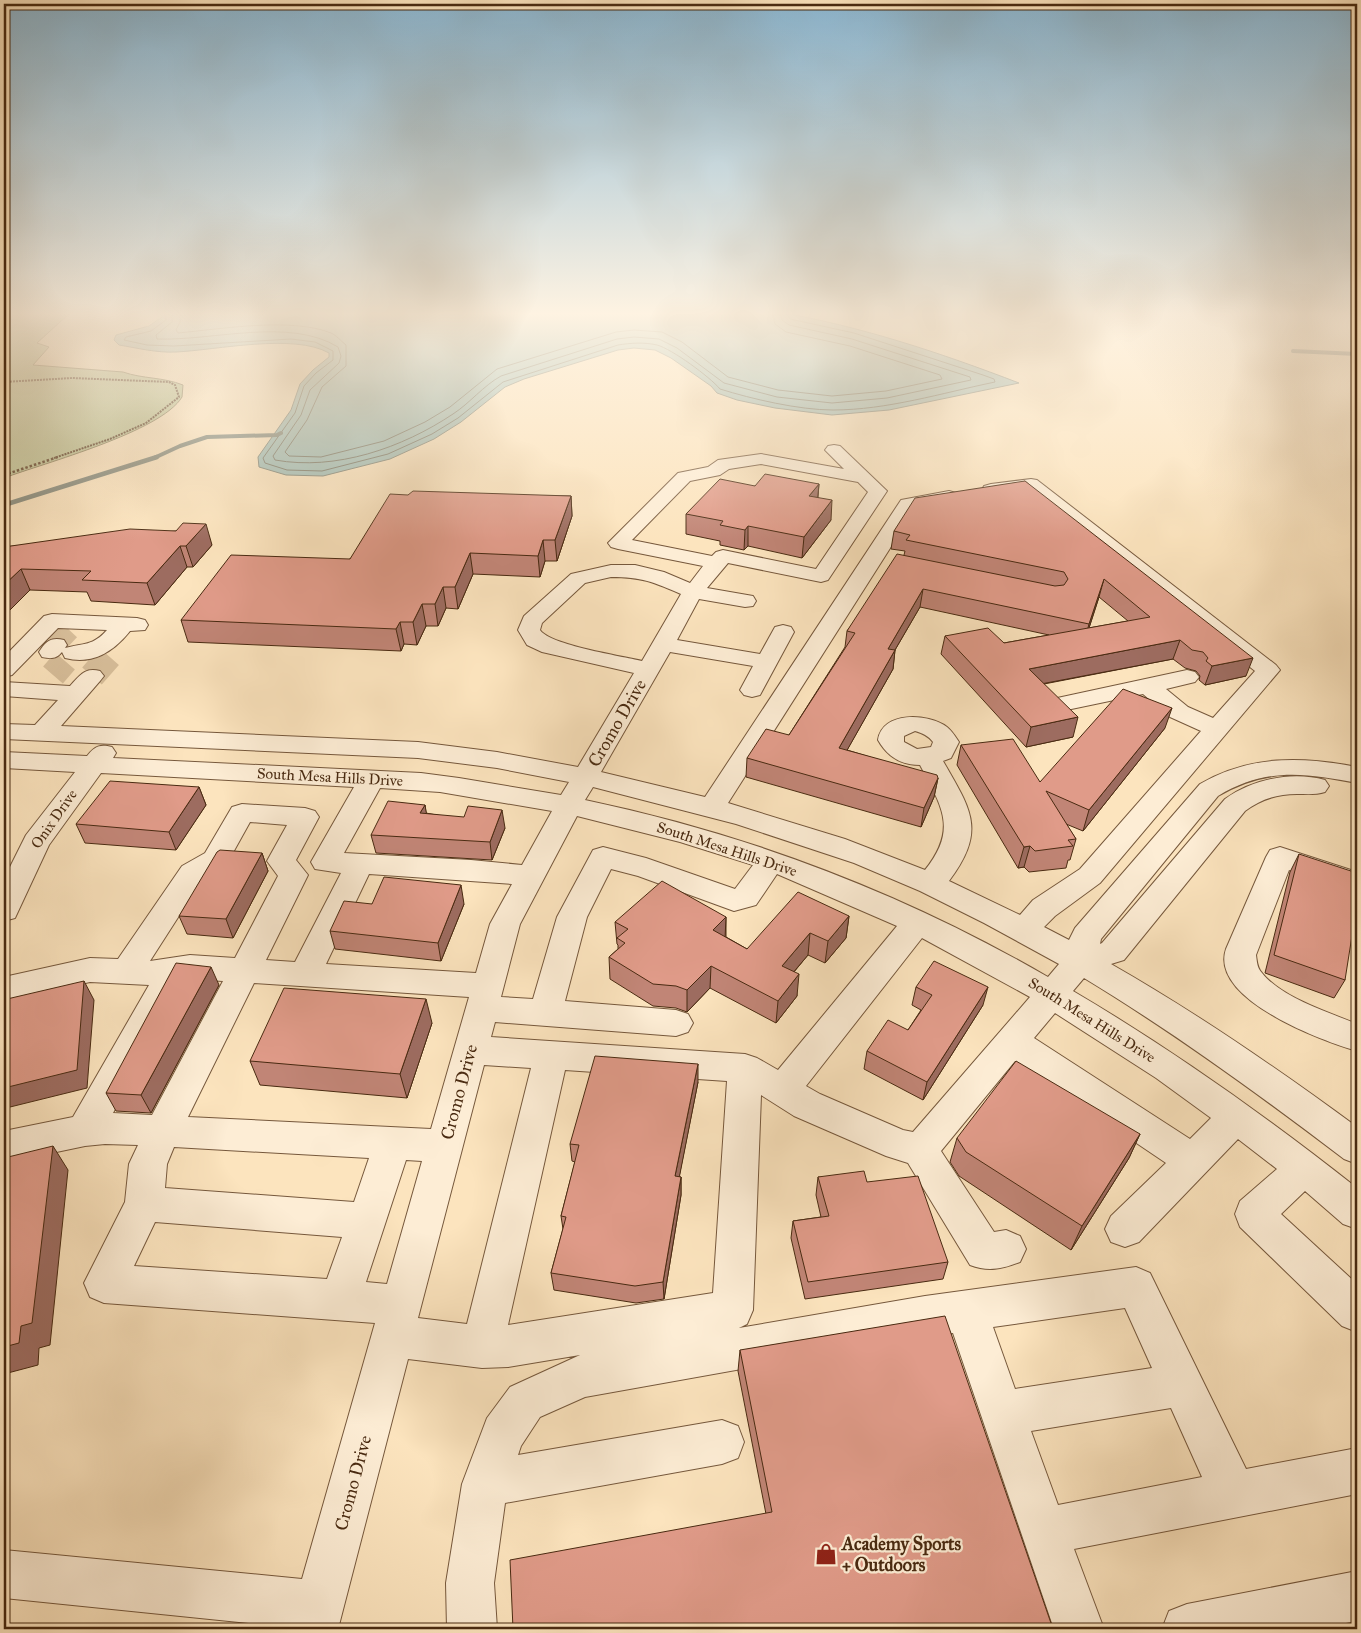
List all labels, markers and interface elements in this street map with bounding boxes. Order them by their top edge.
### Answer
street label: Cromo Drive [583,675,651,771]
street label: South Mesa Hills Drive [256,764,404,790]
street label: Onix Drive [27,786,81,852]
street label: South Mesa Hills Drive [655,818,799,880]
street label: South Mesa Hills Drive [1025,974,1159,1066]
street label: Cromo Drive [436,1042,482,1142]
street label: Cromo Drive [330,1433,376,1533]
place label: Academy Sports + Outdoors [841,1533,961,1576]
shop icon: Academy Sports + Outdoors [813,1541,839,1567]

